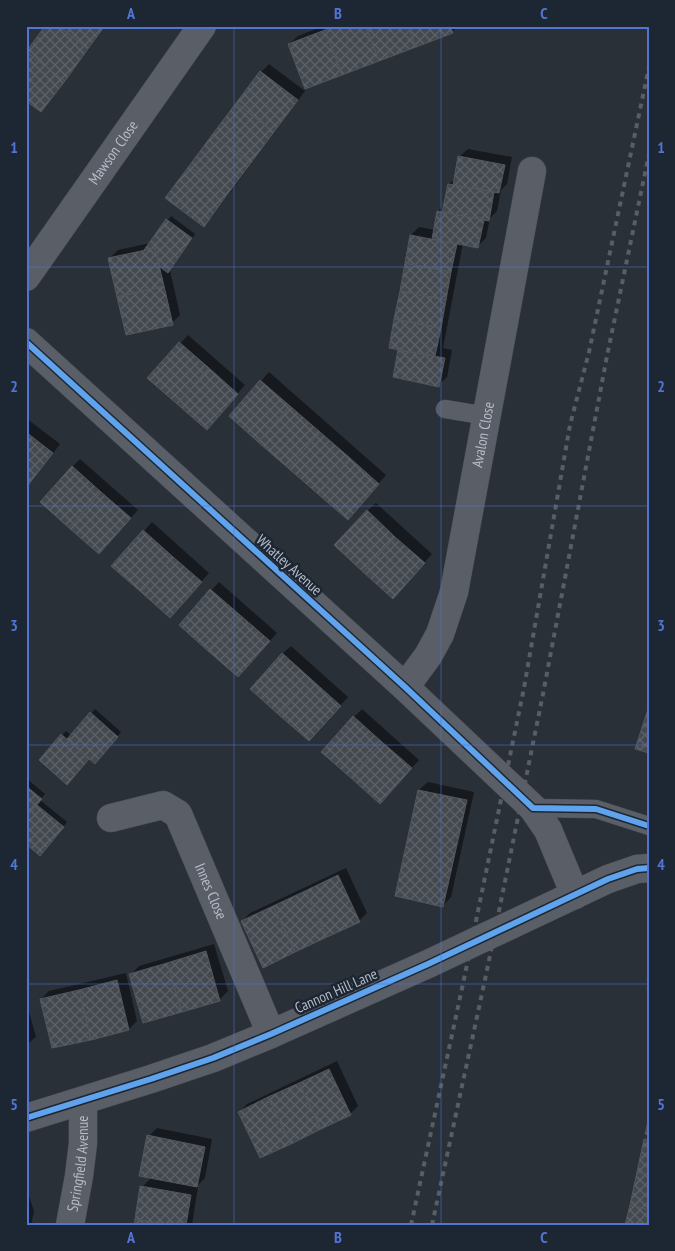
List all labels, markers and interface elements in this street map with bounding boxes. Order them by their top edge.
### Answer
text: A [126,3,136,23]
text: B [334,3,342,23]
text: C [540,3,548,23]
street label: Mawson Close [84,117,142,188]
text: 1 [10,137,18,157]
text: 1 [657,137,665,157]
text: 2 [10,376,18,396]
text: 2 [657,376,665,396]
street label: Avalon Close [467,400,498,469]
street label: Whatley Avenue [252,530,326,599]
text: 3 [10,615,18,635]
text: 3 [657,615,665,635]
text: 4 [10,854,18,874]
text: 4 [657,854,665,874]
street label: Innes Close [191,860,231,922]
street label: Cannon Hill Lane [292,964,380,1017]
text: 5 [10,1094,18,1114]
text: 5 [657,1094,665,1114]
street label: Springfield Avenue [63,1116,92,1213]
text: A [126,1227,136,1247]
text: B [334,1227,342,1247]
text: C [540,1227,548,1247]

